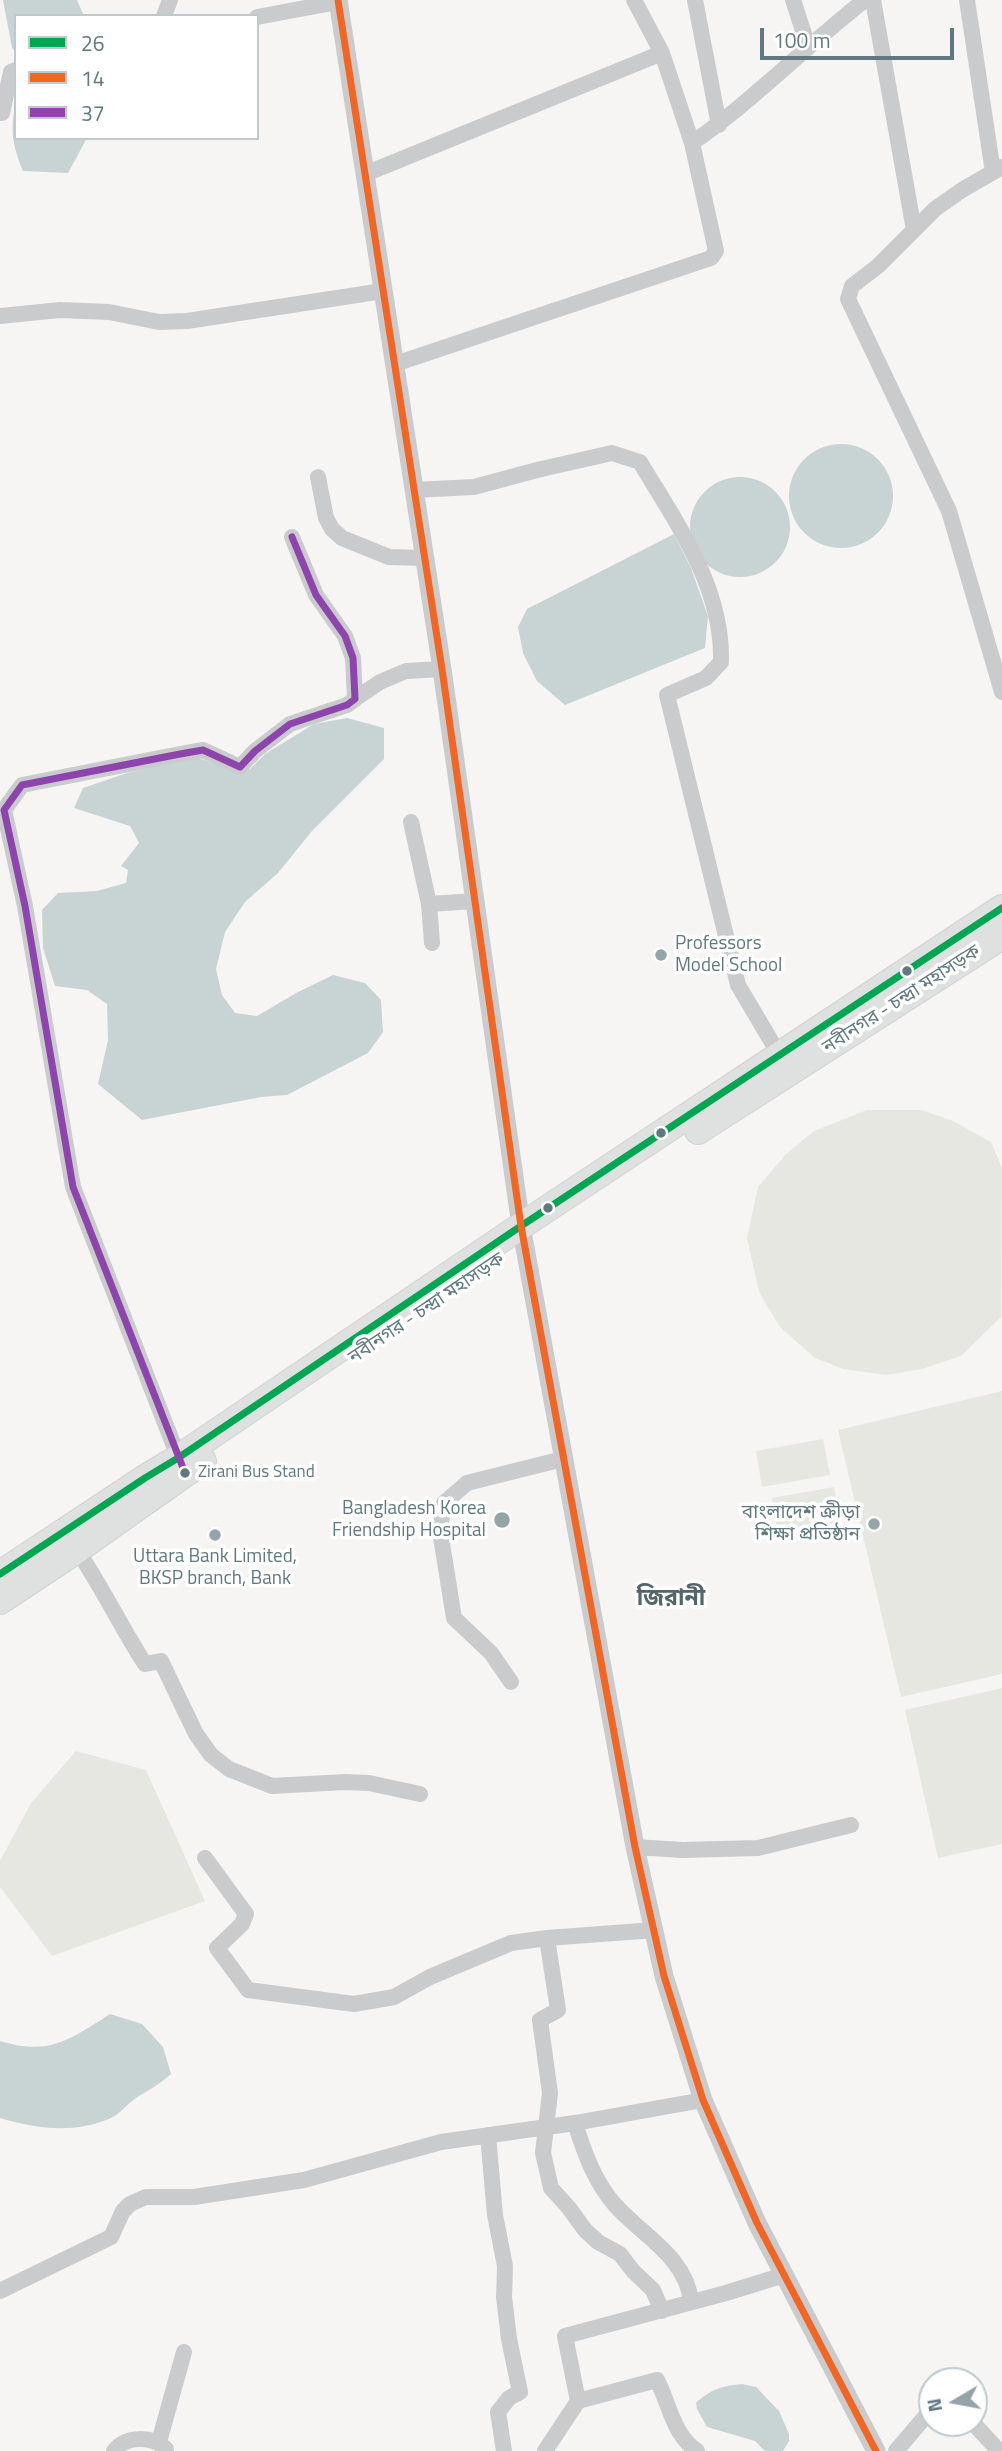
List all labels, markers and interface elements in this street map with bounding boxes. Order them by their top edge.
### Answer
legend [14,14,259,140]
scale bar [764,14,958,58]
text: 100 m [773,24,830,56]
text: 26 [81,27,105,59]
text: 14 [81,62,105,94]
text: 37 [81,97,105,129]
place label: Professors Model School [675,933,782,977]
street label: নবীনগর - চন্দ্রা মহাসড়ক [819,941,985,1059]
marker: Professors Model School [653,947,669,963]
unlabelled marker [900,964,914,978]
unlabelled marker [654,1126,668,1140]
unlabelled marker [541,1201,555,1215]
street label: নবীনগর - চন্দ্রা মহাসড়ক [345,1248,509,1370]
place label: Zirani Bus Stand [198,1463,315,1483]
marker: Zirani Bus Stand [178,1466,192,1480]
place label: Bangladesh Korea Friendship Hospital [332,1498,486,1542]
place label: বাংলাদেশ ক্রীড়া শিক্ষা প্রতিষ্ঠান [742,1502,860,1546]
marker: Bangladesh Korea Friendship Hospital [492,1510,512,1530]
marker: বাংলাদেশ ক্রীড়া শিক্ষা প্রতিষ্ঠান [866,1516,882,1532]
marker: Uttara Bank Limited, BKSP branch, Bank [207,1527,223,1543]
place label: Uttara Bank Limited, BKSP branch, Bank [133,1546,297,1590]
district label: জিরানী [637,1585,705,1613]
north arrow [918,2367,988,2437]
text: N [918,2396,949,2414]

